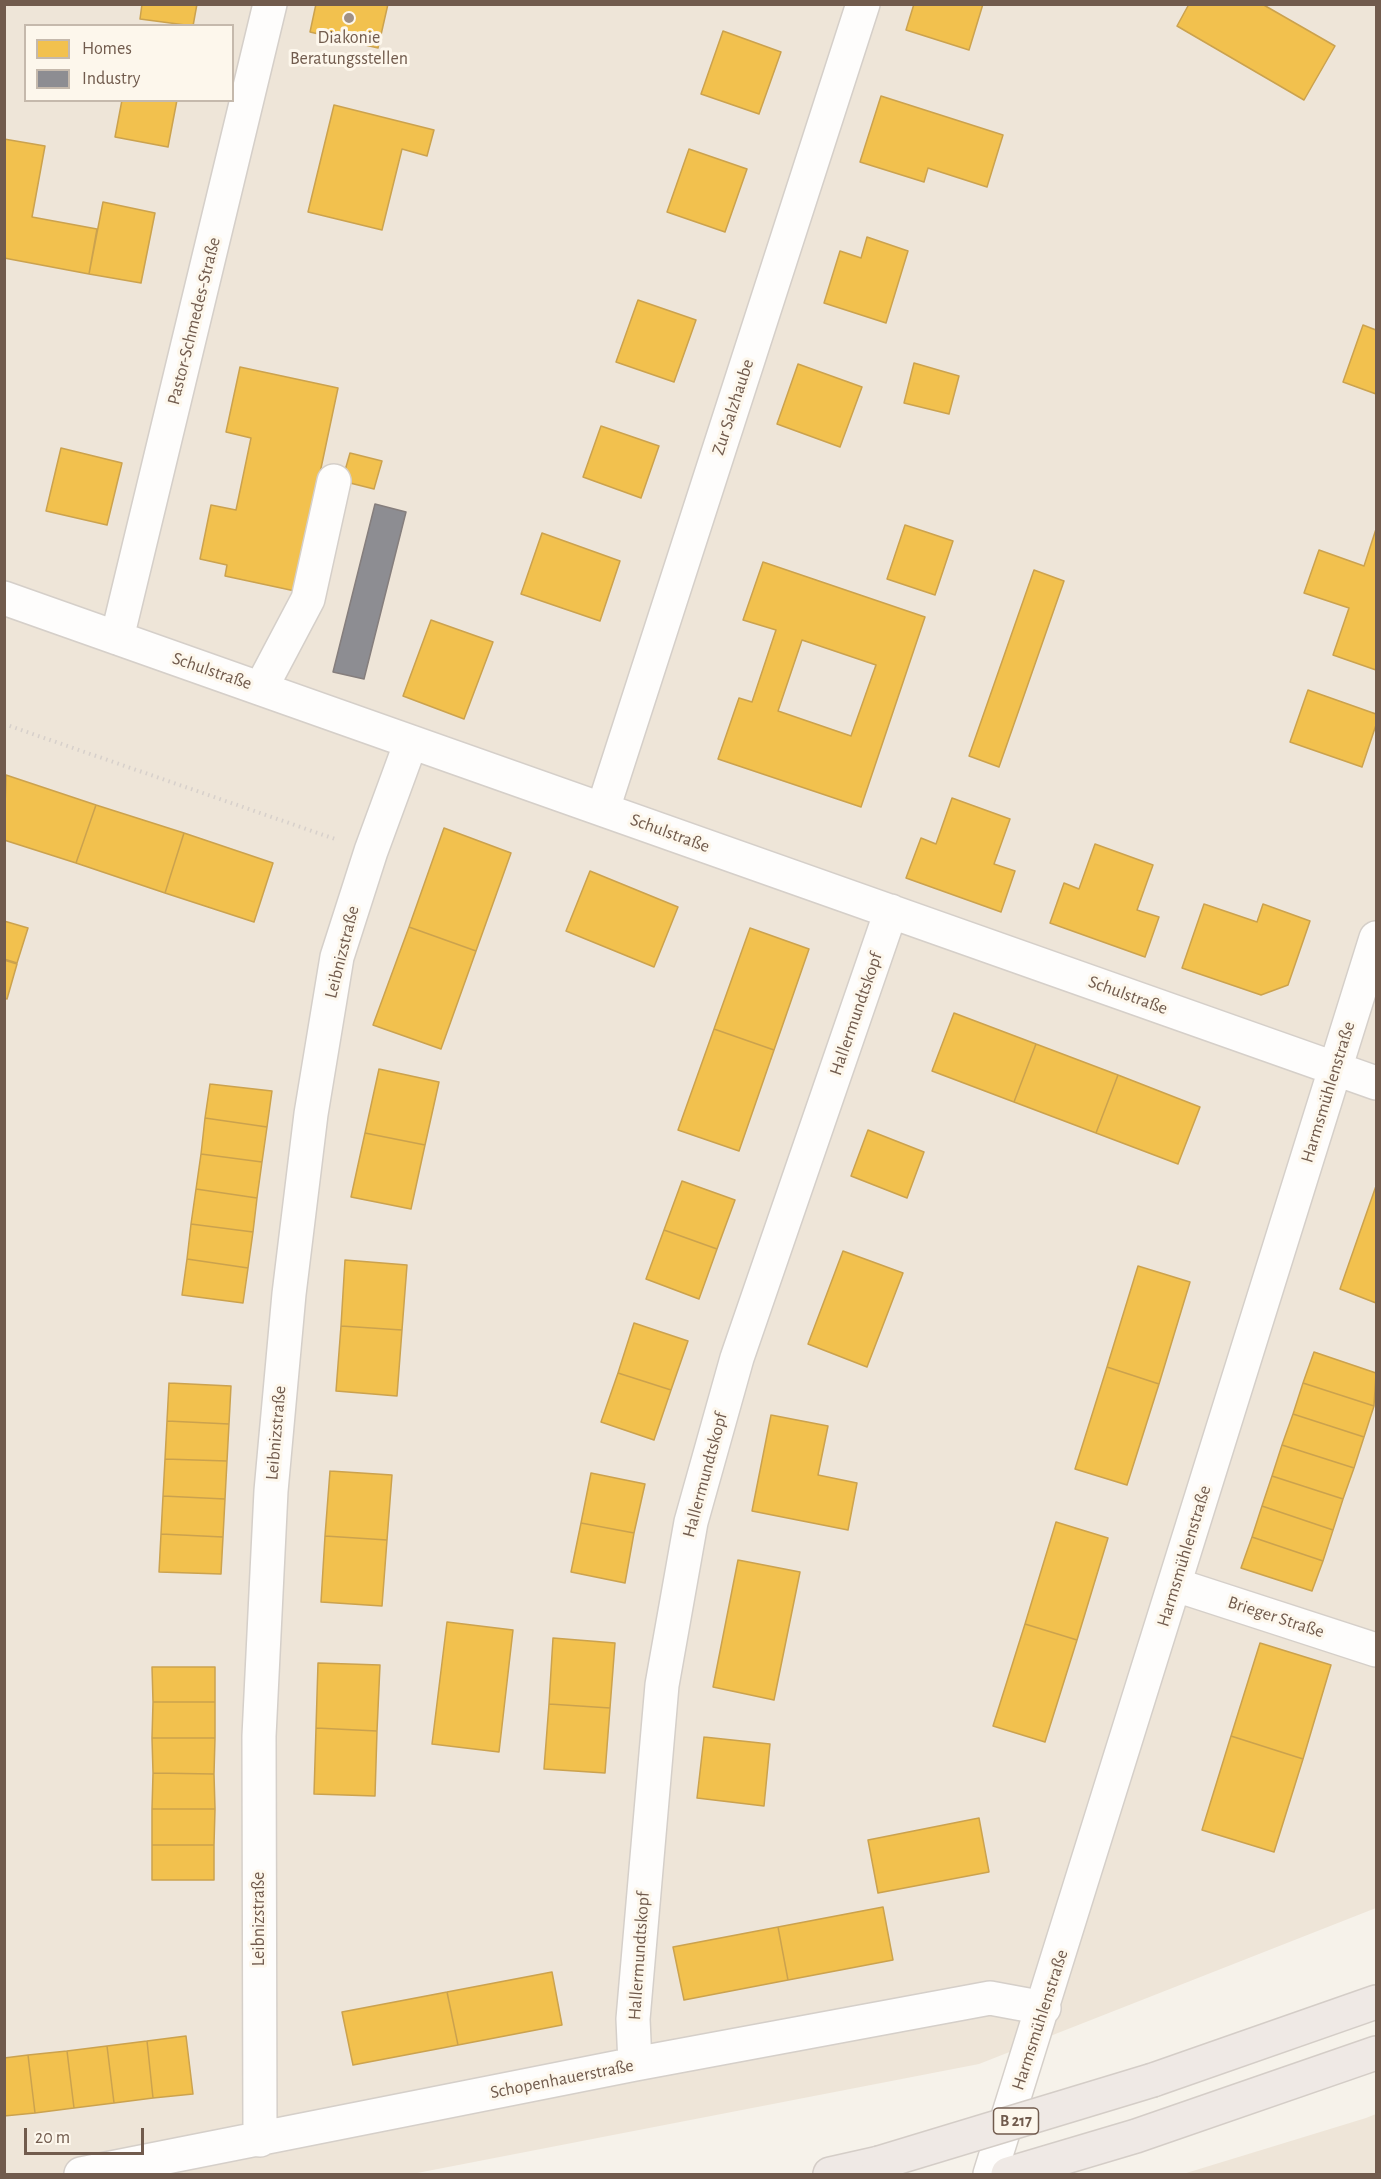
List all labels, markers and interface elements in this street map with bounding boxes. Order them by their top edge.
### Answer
marker: Diakonie Beratungsstellen [342,11,356,25]
legend [24,24,234,102]
place label: Diakonie Beratungsstellen [290,27,408,70]
text: Homes [82,40,132,58]
text: Industry [82,70,141,88]
street label: Pastor-Schmedes-Straße [163,235,225,407]
street label: Zur Salzhaube [707,356,759,458]
street label: Schulstraße [169,647,255,695]
street label: Schulstraße [627,809,713,857]
street label: Leibnizstraße [320,903,364,1001]
street label: Hallermundtskopf [825,950,887,1078]
street label: Schulstraße [1085,971,1171,1019]
street label: Harmsmühlenstraße [1296,1019,1360,1165]
street label: Leibnizstraße [261,1385,291,1481]
street label: Hallermundtskopf [678,1410,732,1540]
street label: Harmsmühlenstraße [1152,1483,1216,1629]
street label: Brieger Straße [1225,1591,1327,1643]
street label: Leibnizstraße [248,1872,270,1966]
street label: Hallermundtskopf [624,1891,654,2021]
street label: Harmsmühlenstraße [1007,1947,1073,2093]
street label: Schopenhauerstraße [488,2055,636,2103]
road number: B 217 [994,2108,1038,2134]
scale bar [27,2116,147,2154]
text: 20 m [35,2129,70,2147]

